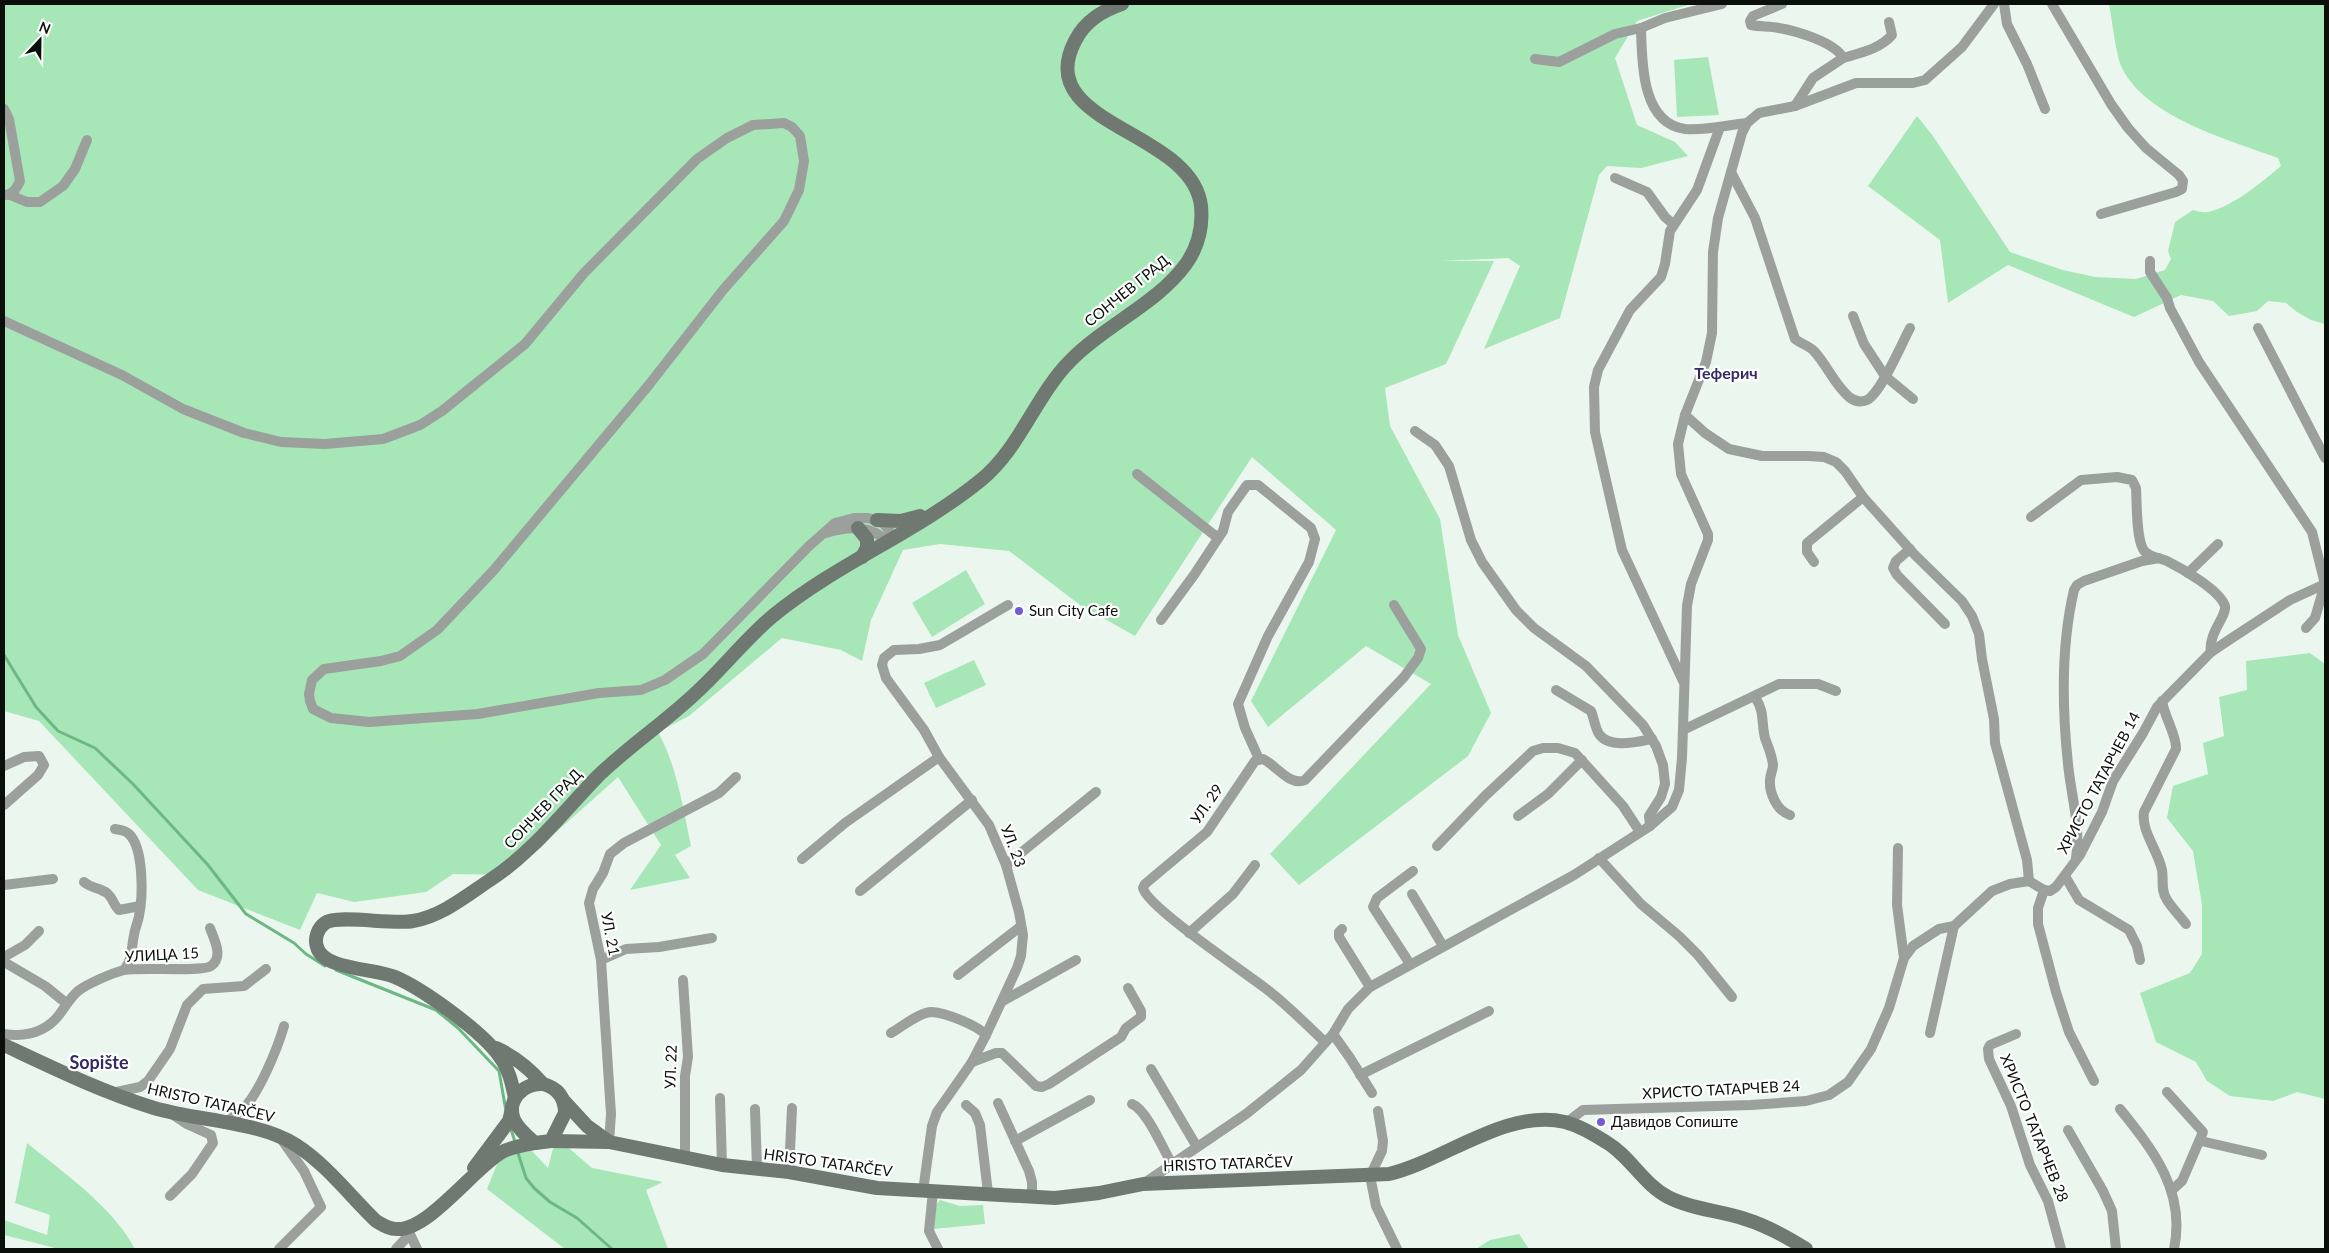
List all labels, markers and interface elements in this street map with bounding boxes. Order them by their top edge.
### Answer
north arrow [15,15,65,65]
text: N [37,18,53,37]
street label: СОНЧЕВ ГРАД [1080,250,1173,330]
district label: Теферич [1694,363,1758,382]
place label: Sun City Cafe [1029,601,1118,619]
marker: Sun City Cafe [1013,605,1025,617]
street label: ХРИСТО ТАТАРЧЕВ 14 [2053,708,2143,856]
street label: СОНЧЕВ ГРАД [500,765,585,852]
street label: УЛ. 29 [1186,780,1226,827]
street label: УЛ. 23 [998,822,1030,869]
street label: УЛ. 21 [598,910,624,957]
street label: УЛИЦА 15 [125,943,199,965]
street label: УЛ. 22 [660,1045,680,1089]
district label: Sopište [69,1051,129,1073]
street label: ХРИСТО ТАТАРЧЕВ 28 [1997,1051,2073,1204]
street label: ХРИСТО ТАТАРЧЕВ 24 [1642,1076,1801,1102]
street label: HRISTO TATARČEV [146,1079,277,1126]
place label: Давидов Сопиште [1611,1112,1738,1130]
marker: Давидов Сопиште [1595,1116,1607,1128]
street label: HRISTO TATARČEV [763,1144,895,1180]
street label: HRISTO TATARČEV [1163,1152,1294,1174]

